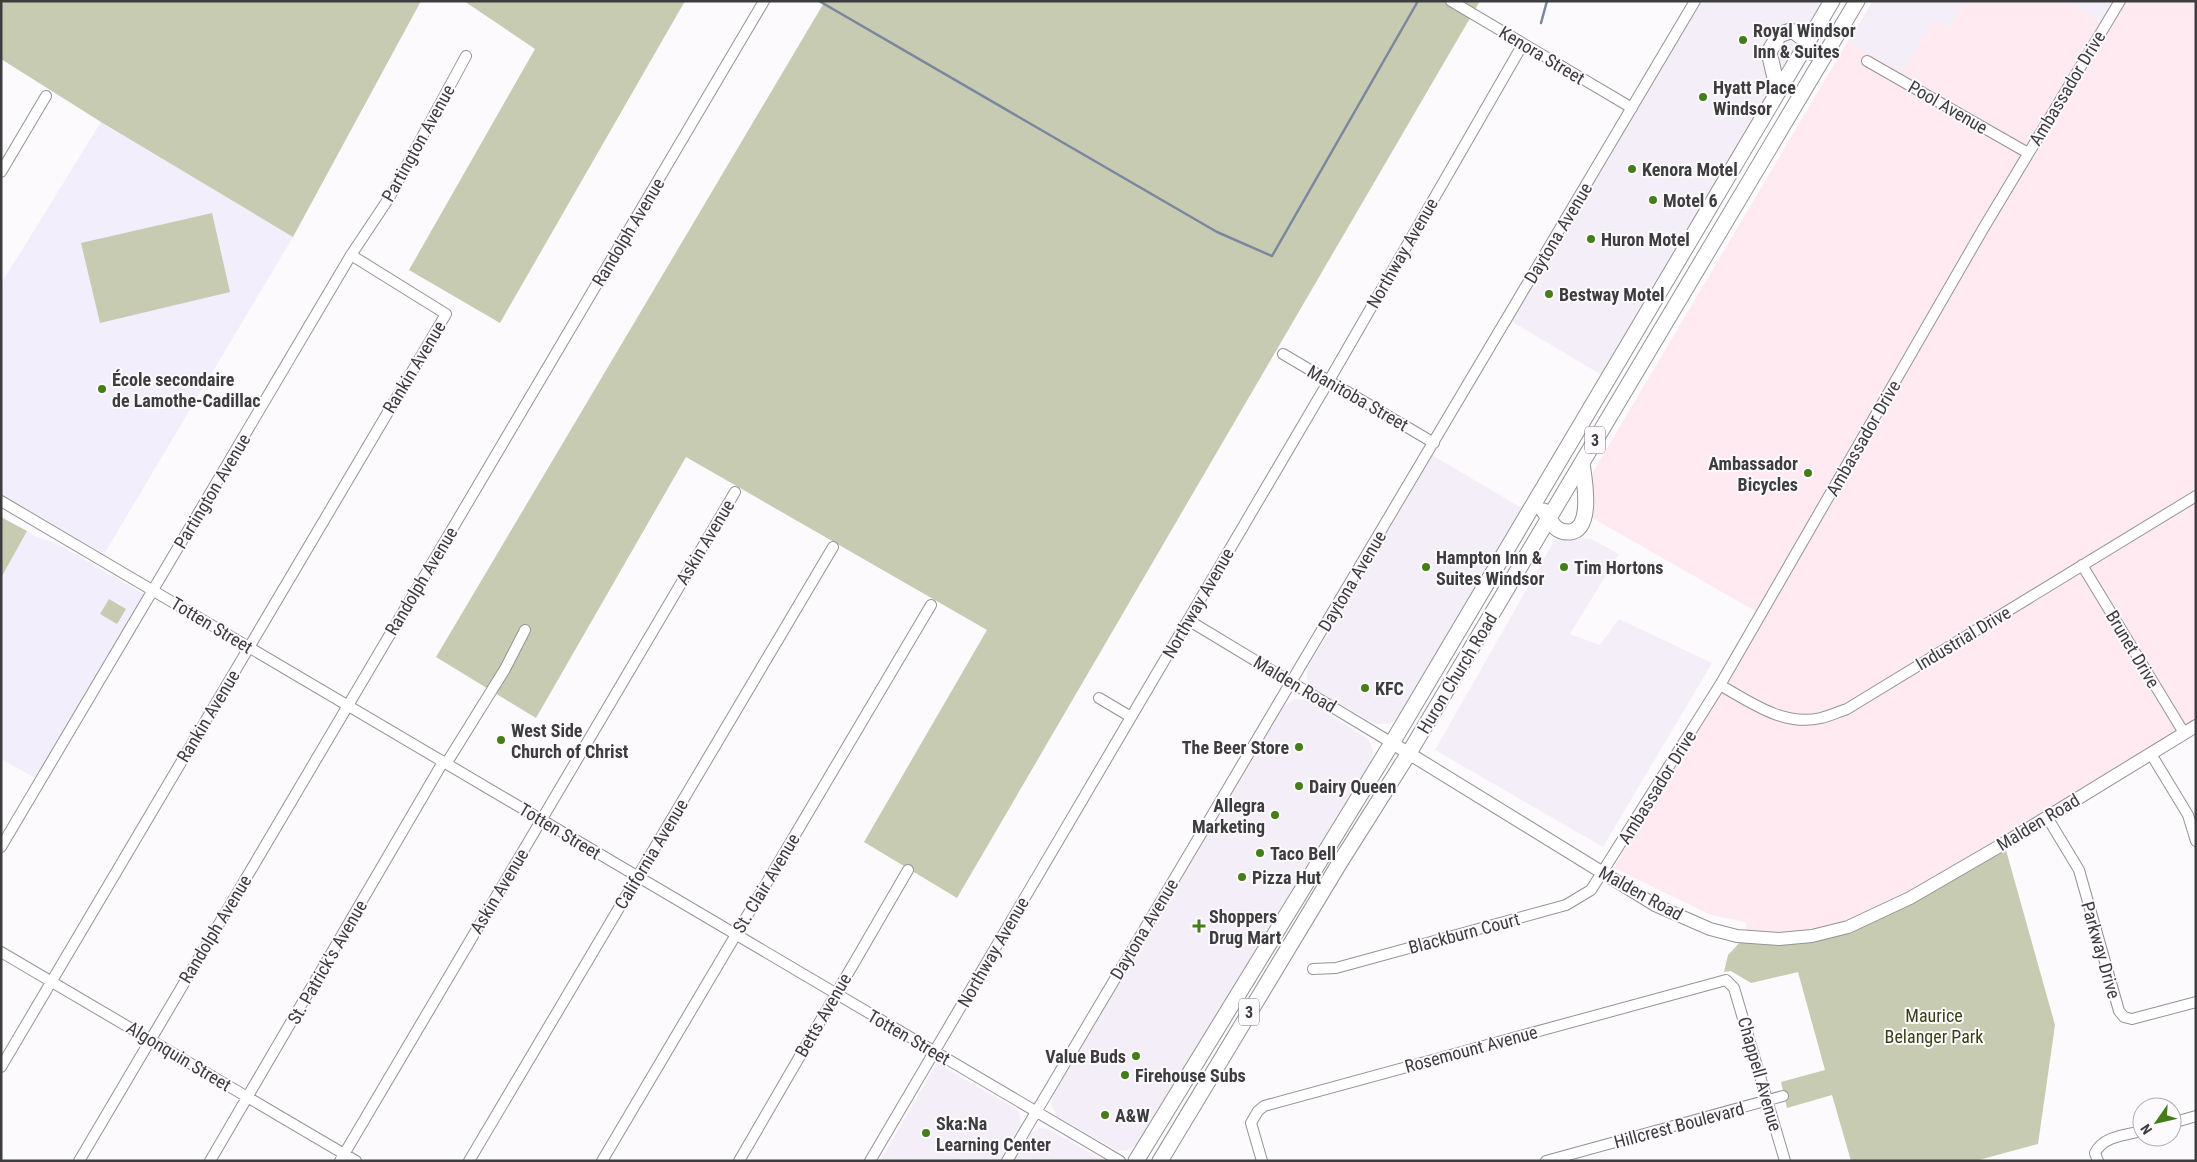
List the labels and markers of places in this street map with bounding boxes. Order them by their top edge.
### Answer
place label: Royal Windsor Inn & Suites [1753,20,1856,62]
marker: Royal Windsor Inn & Suites [1737,34,1749,46]
place label: Hyatt Place Windsor [1713,77,1796,119]
marker: Hyatt Place Windsor [1697,91,1709,103]
place label: Kenora Motel [1642,159,1738,180]
marker: Kenora Motel [1626,163,1638,175]
place label: Motel 6 [1663,190,1718,211]
marker: Motel 6 [1647,194,1659,206]
place label: Huron Motel [1601,229,1690,250]
marker: Huron Motel [1585,233,1597,245]
place label: Bestway Motel [1559,284,1665,305]
marker: Bestway Motel [1543,288,1555,300]
place label: École secondaire de Lamothe-Cadillac [112,369,261,411]
marker: École secondaire de Lamothe-Cadillac [96,383,108,395]
place label: Ambassador Bicycles [1708,453,1798,495]
marker: Ambassador Bicycles [1802,467,1814,479]
place label: Hampton Inn & Suites Windsor [1436,547,1544,589]
place label: Tim Hortons [1574,557,1663,578]
marker: Hampton Inn & Suites Windsor [1420,561,1432,573]
marker: Tim Hortons [1558,561,1570,573]
place label: KFC [1375,678,1404,699]
marker: KFC [1359,682,1371,694]
place label: West Side Church of Christ [511,720,629,762]
marker: West Side Church of Christ [495,734,507,746]
place label: The Beer Store [1182,737,1289,758]
marker: The Beer Store [1293,741,1305,753]
place label: Dairy Queen [1309,776,1396,797]
marker: Dairy Queen [1293,780,1305,792]
place label: Allegra Marketing [1192,795,1265,837]
marker: Allegra Marketing [1269,809,1281,821]
place label: Taco Bell [1270,843,1336,864]
marker: Taco Bell [1254,847,1266,859]
place label: Pizza Hut [1252,867,1322,888]
marker: Pizza Hut [1236,871,1248,883]
place label: Shoppers Drug Mart [1209,906,1282,948]
marker: Shoppers Drug Mart [1193,920,1205,932]
place label: Value Buds [1045,1046,1126,1067]
marker: Value Buds [1130,1050,1142,1062]
place label: Firehouse Subs [1135,1065,1246,1086]
marker: Firehouse Subs [1119,1069,1131,1081]
place label: A&W [1115,1105,1150,1126]
marker: A&W [1099,1109,1111,1121]
place label: Ska:Na Learning Center [936,1113,1051,1155]
marker: Ska:Na Learning Center [920,1127,932,1139]

